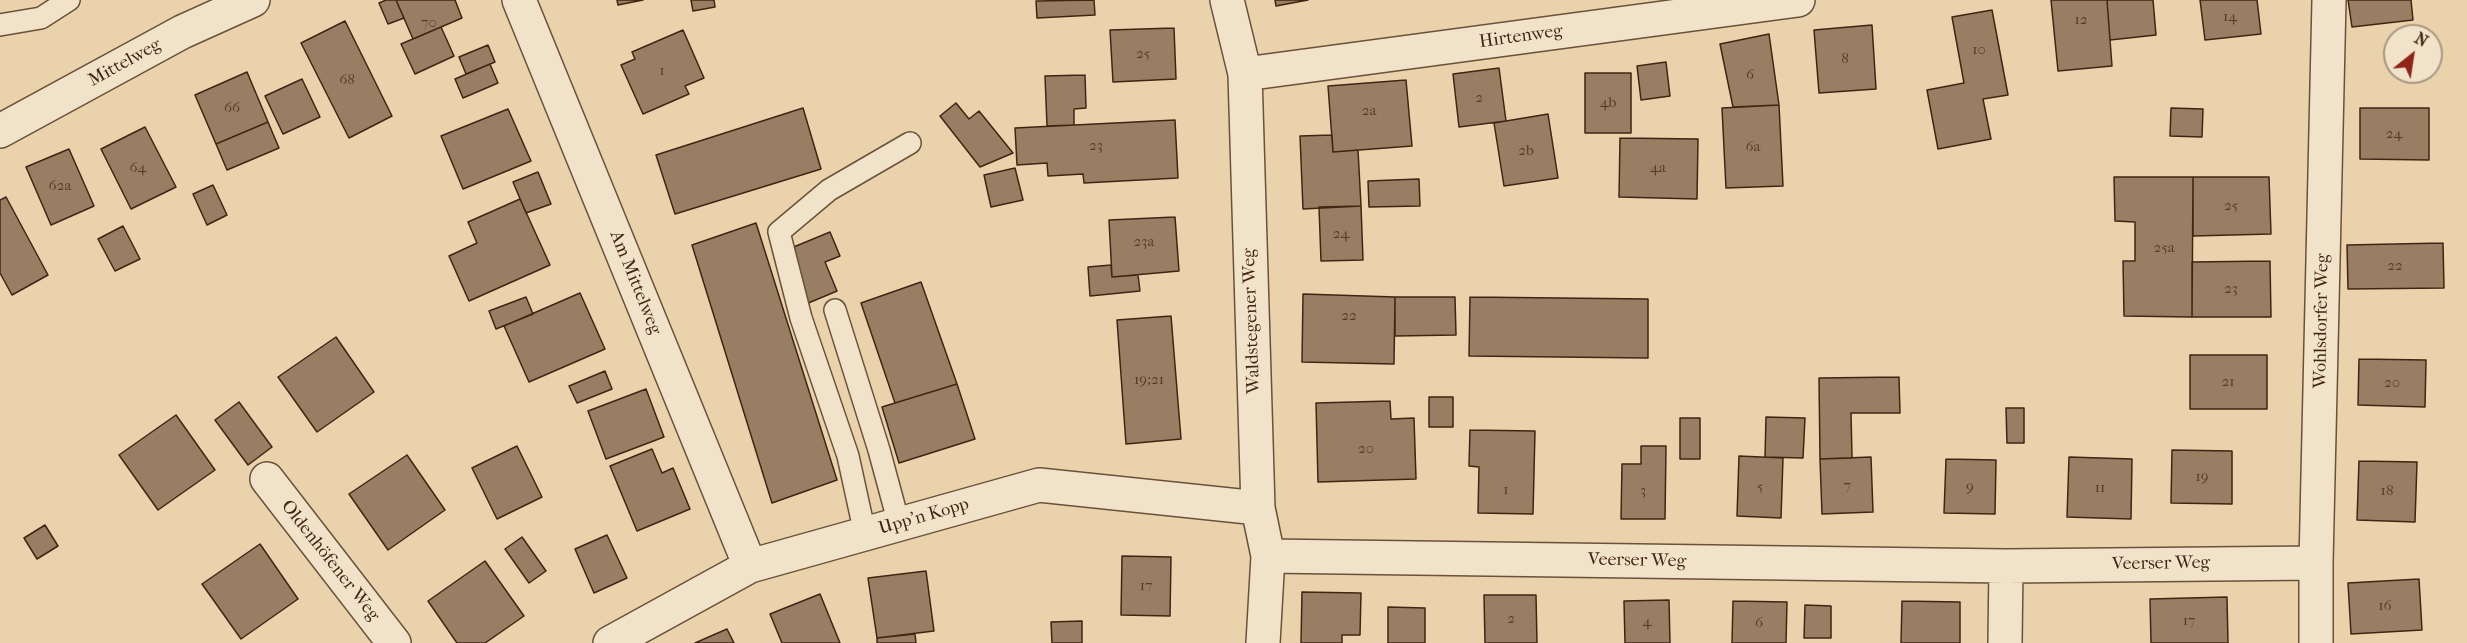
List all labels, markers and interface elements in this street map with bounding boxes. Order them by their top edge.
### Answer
house number: 14 [2223,8,2237,26]
house number: 12 [2074,11,2088,29]
house number: 70 [421,14,437,32]
street label: Hirtenweg [1478,20,1564,54]
north arrow [2383,24,2443,84]
text: N [2411,28,2431,51]
street label: Mittelweg [85,34,165,92]
house number: 10 [1972,41,1986,59]
house number: 25 [1136,45,1150,63]
house number: 8 [1841,50,1849,68]
house number: 1 [659,62,665,80]
house number: 6 [1746,66,1754,84]
house number: 68 [339,71,355,89]
house number: 2 [1475,89,1483,107]
house number: 4b [1600,94,1616,112]
house number: 66 [224,99,240,117]
house number: 2a [1362,102,1376,120]
house number: 24 [2386,125,2402,143]
house number: 23 [1089,137,1103,155]
house number: 6a [1745,138,1761,156]
house number: 2b [1518,142,1534,160]
house number: 64 [130,159,146,177]
house number: 4a [1650,159,1666,177]
house number: 62a [49,177,71,195]
house number: 25 [2224,197,2238,215]
house number: 24 [1333,225,1349,243]
street label: Am Mittelweg [604,228,666,338]
house number: 23a [1134,233,1154,251]
house number: 25a [2153,239,2175,257]
street label: Waldstegener Weg [1239,248,1265,394]
street label: Wohlsdorfer Weg [2310,253,2334,389]
house number: 22 [2387,257,2403,275]
house number: 23 [2224,280,2238,298]
house number: 22 [1341,307,1357,325]
house number: 19;21 [1134,371,1164,389]
house number: 21 [2221,373,2235,391]
house number: 20 [2384,374,2400,392]
house number: 20 [1358,440,1374,458]
house number: 19 [2195,468,2209,486]
house number: 7 [1843,477,1851,495]
house number: 5 [1757,478,1763,496]
house number: 9 [1966,478,1974,496]
house number: 11 [2095,479,2105,497]
house number: 1 [1503,481,1509,499]
house number: 3 [1640,482,1646,500]
house number: 18 [2381,482,2393,500]
street label: Upp'n Kopp [876,494,972,540]
street label: Oldenhöfener Weg [276,496,384,626]
street label: Veerser Weg [1588,549,1686,573]
street label: Veerser Weg [2112,552,2210,576]
house number: 17 [1140,577,1152,595]
house number: 16 [2378,597,2392,615]
house number: 2 [1507,610,1515,628]
house number: 17 [2183,612,2195,630]
house number: 4 [1643,613,1651,631]
house number: 6 [1755,614,1763,632]

